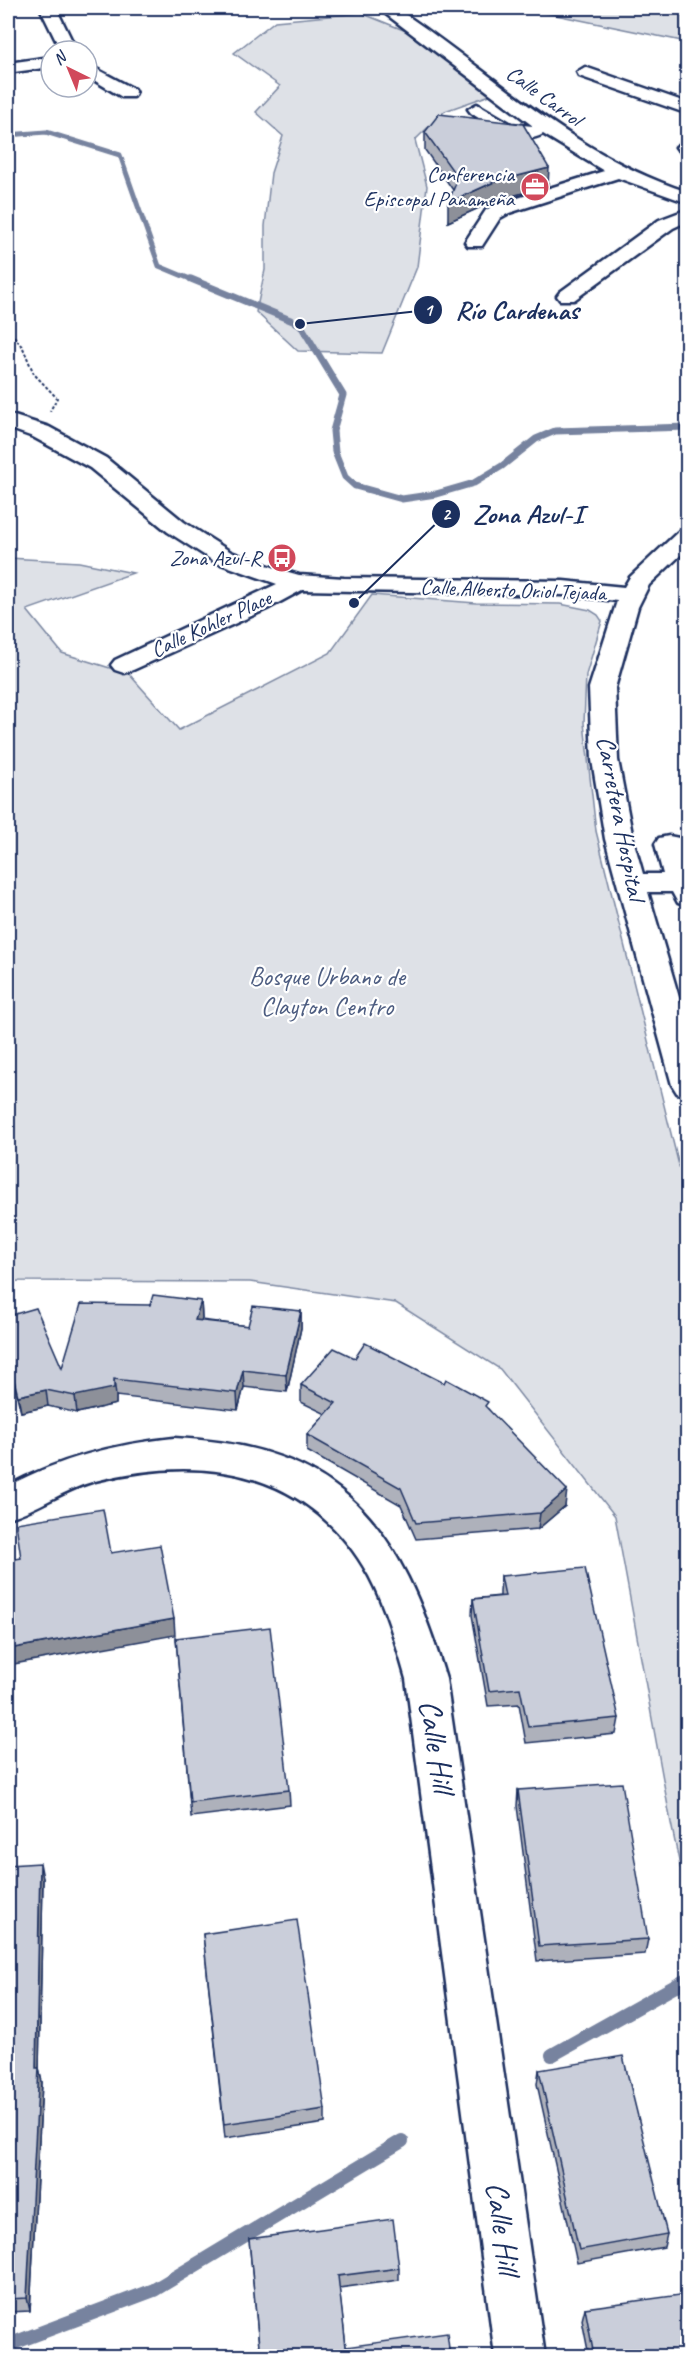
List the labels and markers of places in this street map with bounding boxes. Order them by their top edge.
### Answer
place label: Conferencia Episcopal Panameña [363,160,515,213]
office icon: Conferencia Episcopal Panameña [519,171,551,203]
callout: Río Cardenas [413,287,591,332]
callout: Zona Azul-I [431,491,595,536]
bus stop icon: Zona Azul-R [266,542,298,574]
place label: Zona Azul-R [170,544,264,572]

